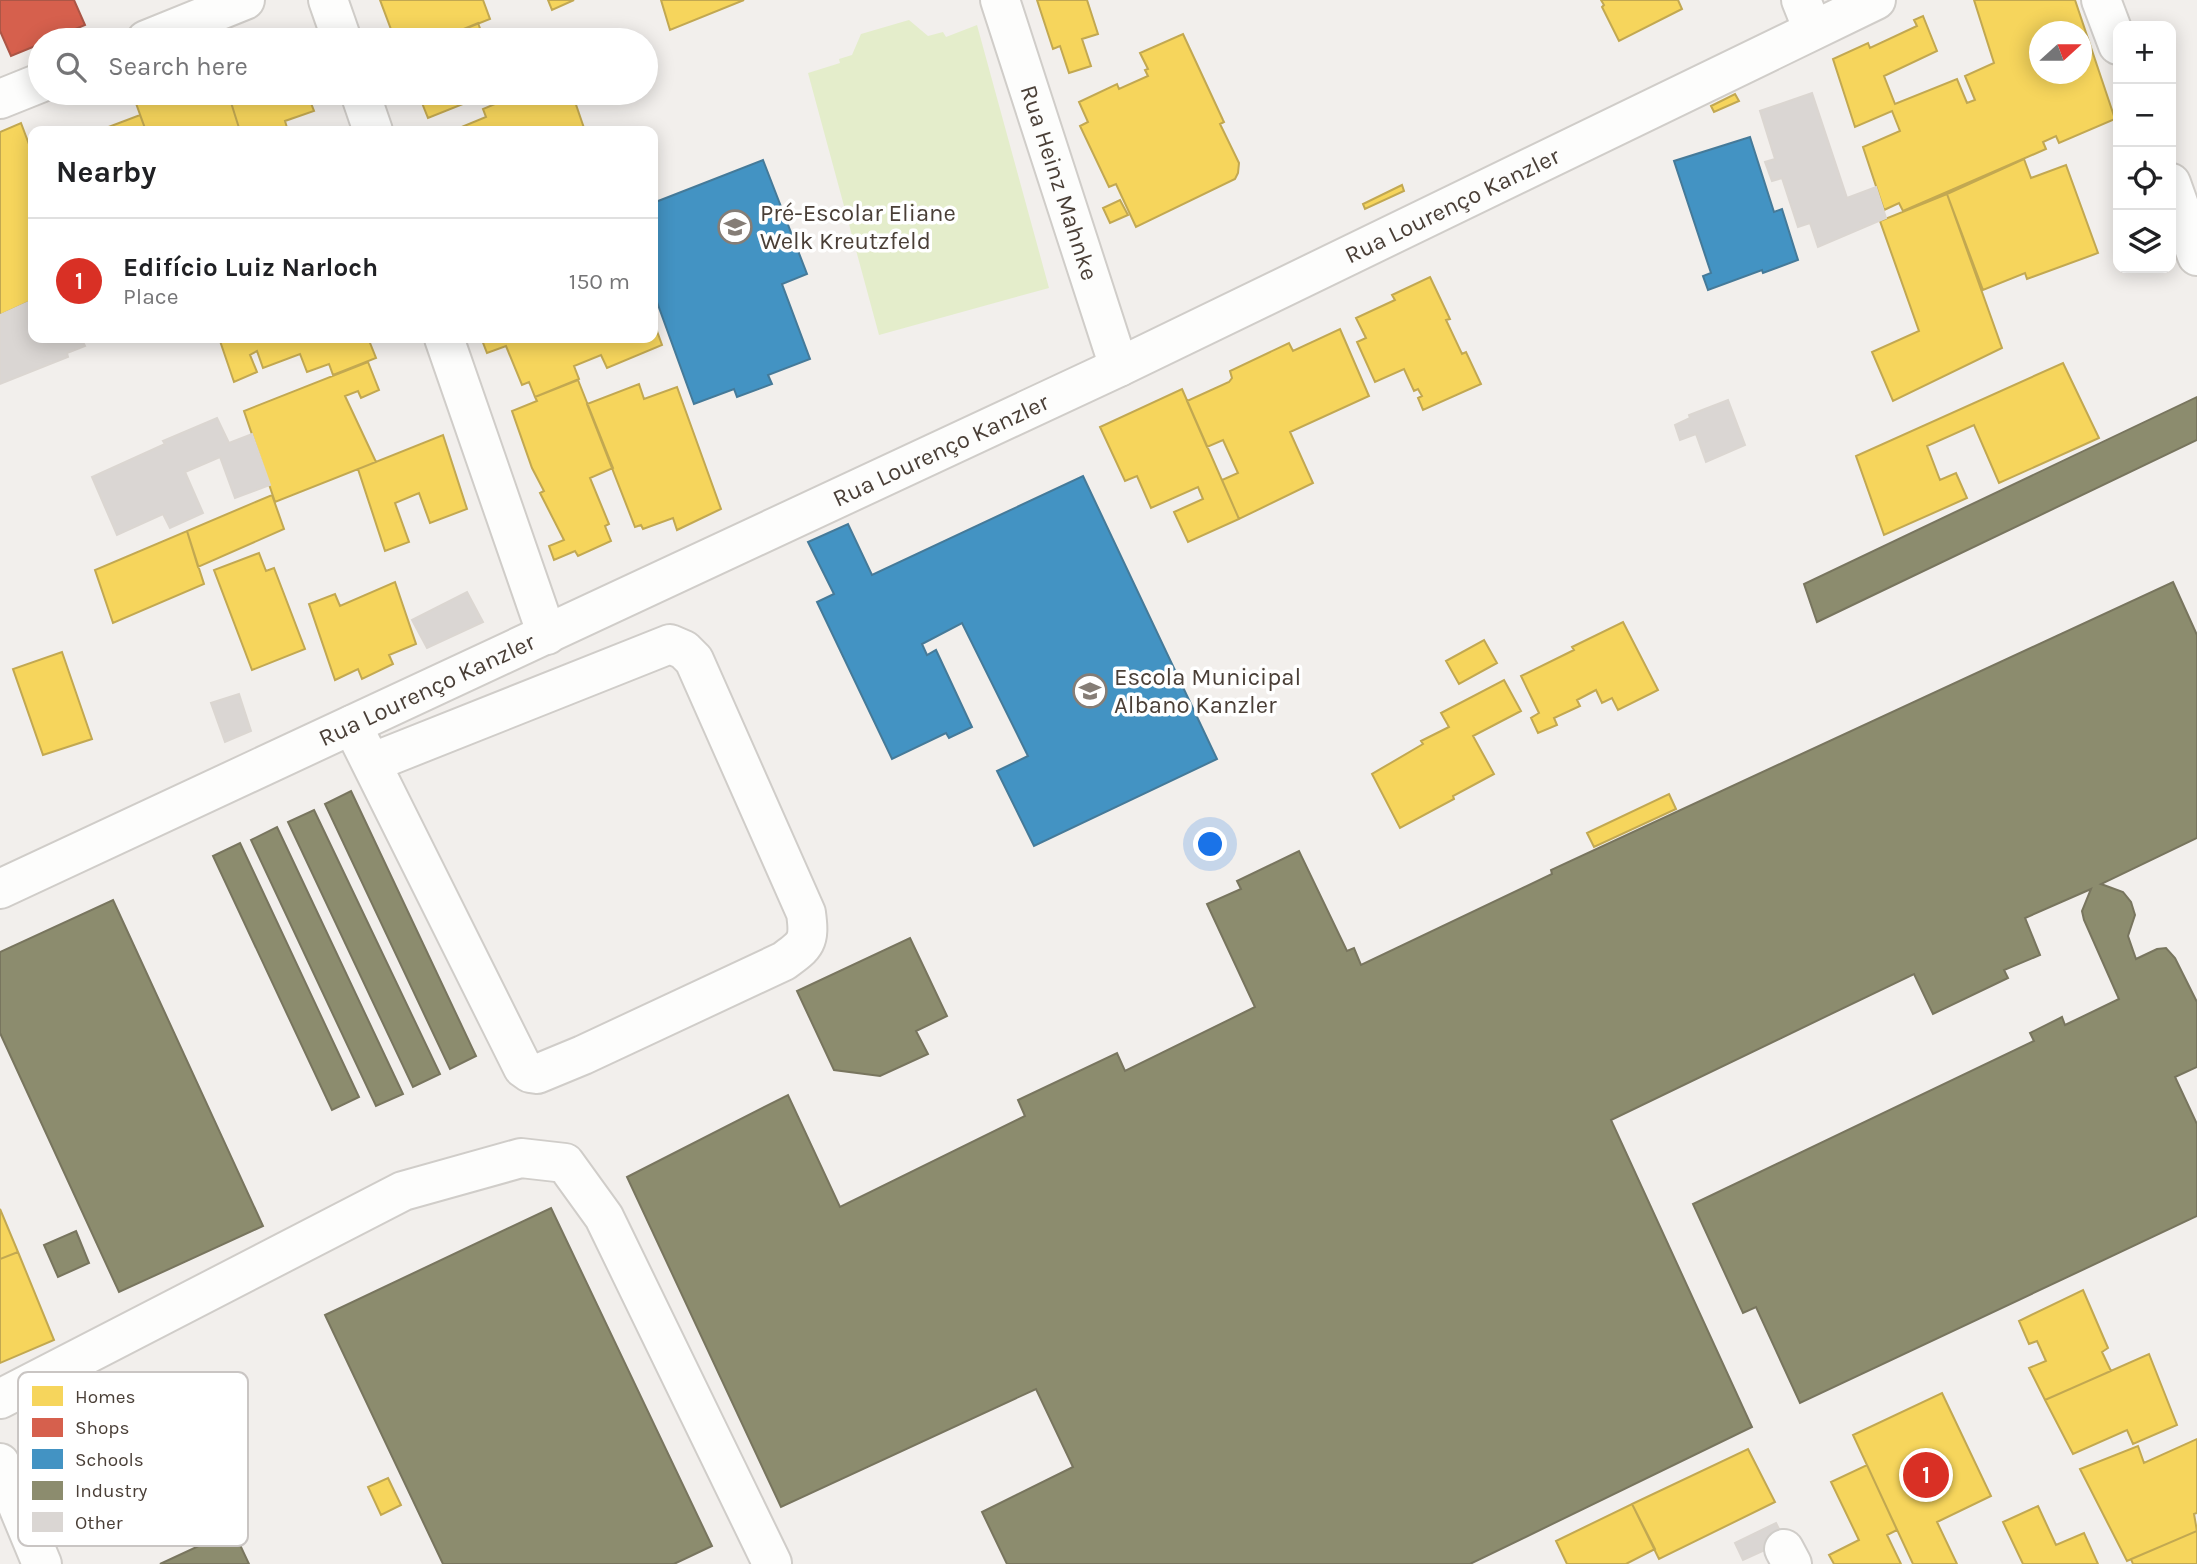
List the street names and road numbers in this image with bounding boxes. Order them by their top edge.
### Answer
street label: Rua Heinz Mahnke [1014,81,1104,284]
street label: Rua Lourenço Kanzler [1340,141,1564,269]
street label: Rua Lourenço Kanzler [828,388,1053,513]
street label: Rua Lourenço Kanzler [314,627,540,752]

